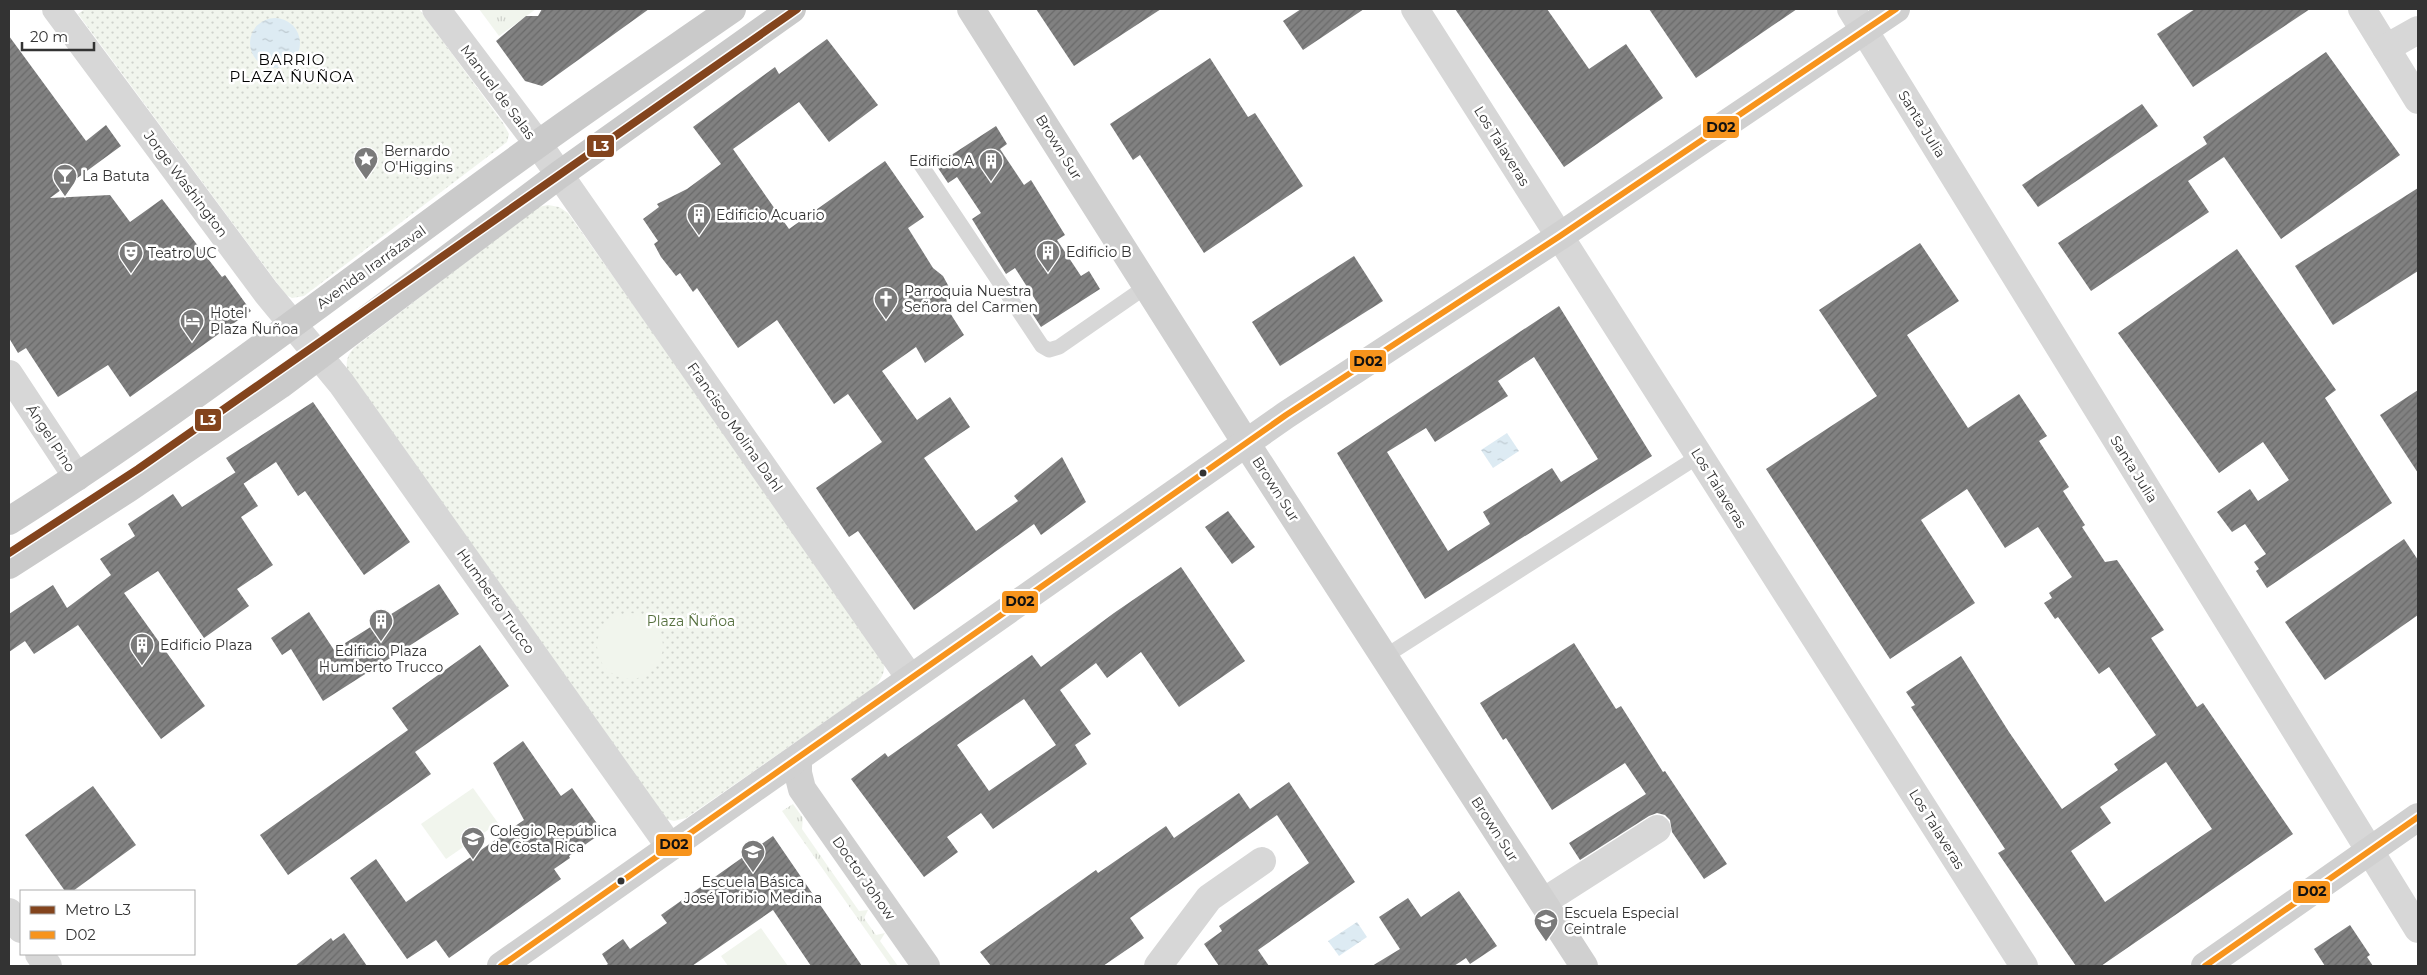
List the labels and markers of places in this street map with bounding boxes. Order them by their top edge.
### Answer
place label: Bernardo O'Higgins [384,142,453,176]
place icon: Bernardo O'Higgins [353,146,379,180]
building icon: Edificio A [978,148,1004,182]
place label: Edificio A [909,152,975,170]
bar icon: La Batuta [52,163,78,197]
place label: La Batuta [82,167,150,185]
building icon: Edificio Acuario [686,202,712,236]
place label: Edificio Acuario [716,206,825,224]
building icon: Edificio B [1035,239,1061,273]
theatre icon: Teatro UC [118,240,144,274]
place label: Edificio B [1066,243,1131,261]
place label: Teatro UC [148,244,216,262]
place label: Parroquia Nuestra Señora del Carmen [904,282,1038,316]
church icon: Parroquia Nuestra Señora del Carmen [873,286,899,320]
place label: Hotel Plaza Ñuñoa [210,304,298,338]
hotel icon: Hotel Plaza Ñuñoa [179,308,205,342]
unlabelled marker [1198,468,1208,478]
building icon: Edificio Plaza Humberto Trucco [368,608,394,642]
building icon: Edificio Plaza [129,632,155,666]
place label: Edificio Plaza [160,636,252,654]
place label: Edificio Plaza Humberto Trucco [319,642,443,676]
place label: Colegio República de Costa Rica [490,822,617,856]
school or university icon: Colegio República de Costa Rica [460,826,486,860]
school or university icon: Escuela Básica José Toribio Medina [740,839,766,873]
place label: Escuela Básica José Toribio Medina [683,873,822,907]
unlabelled marker [616,876,626,886]
place label: Escuela Especial Ceintrale [1564,904,1679,938]
school or university icon: Escuela Especial Ceintrale [1533,908,1559,942]

